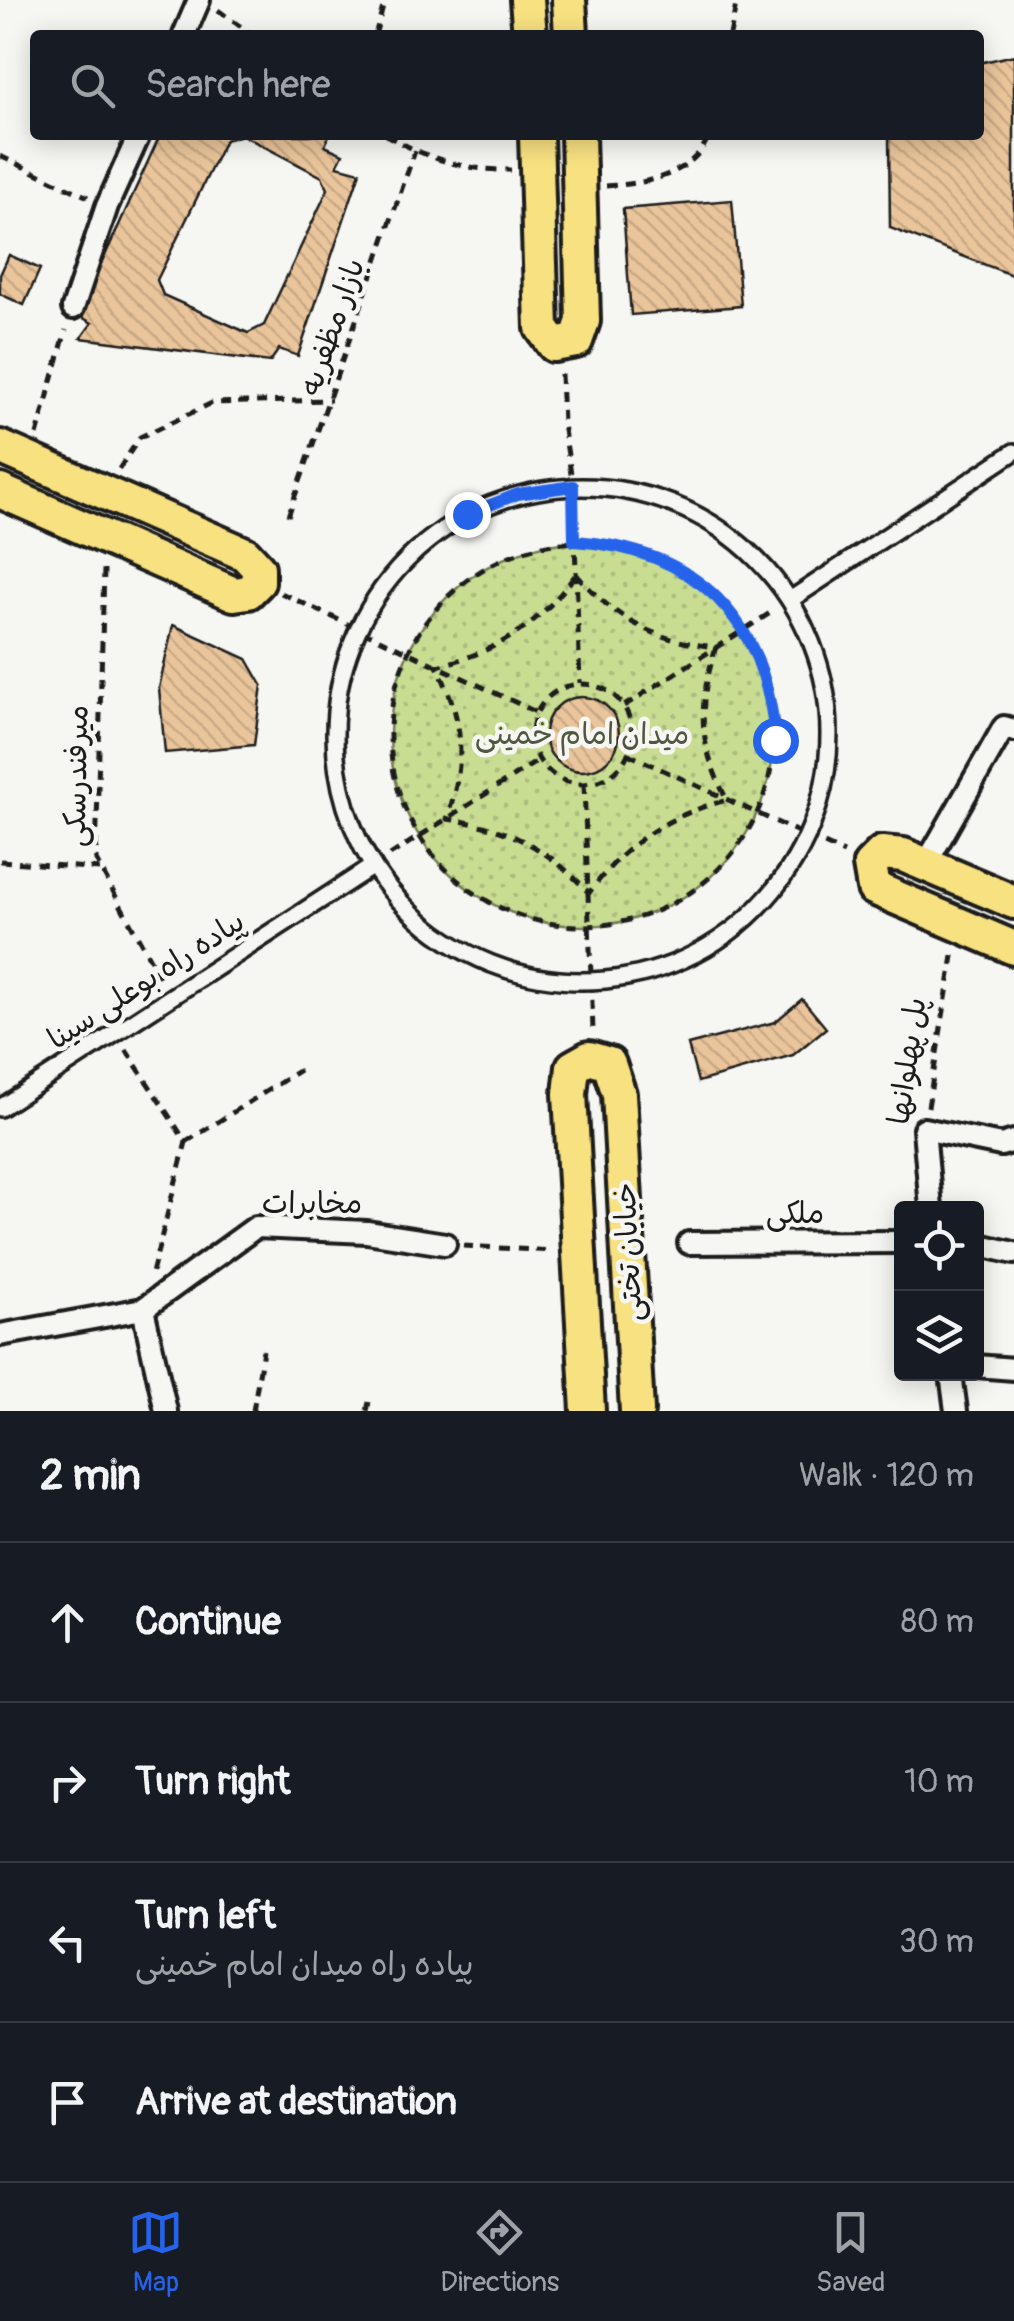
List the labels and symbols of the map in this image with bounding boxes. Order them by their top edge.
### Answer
street label: بازار مظفریه [292,254,373,401]
route end [445,492,491,538]
street label: میرفندرسکی [57,705,96,847]
park label: میدان امام خمینی [475,716,689,756]
route start [753,718,799,764]
street label: پیاده راه بوعلی سینا [41,903,252,1058]
street label: پل پهلوانها [880,995,935,1127]
street label: خیابان تختی [606,1182,651,1322]
street label: مخابرات [262,1185,362,1222]
street label: ملکی [766,1195,824,1232]

